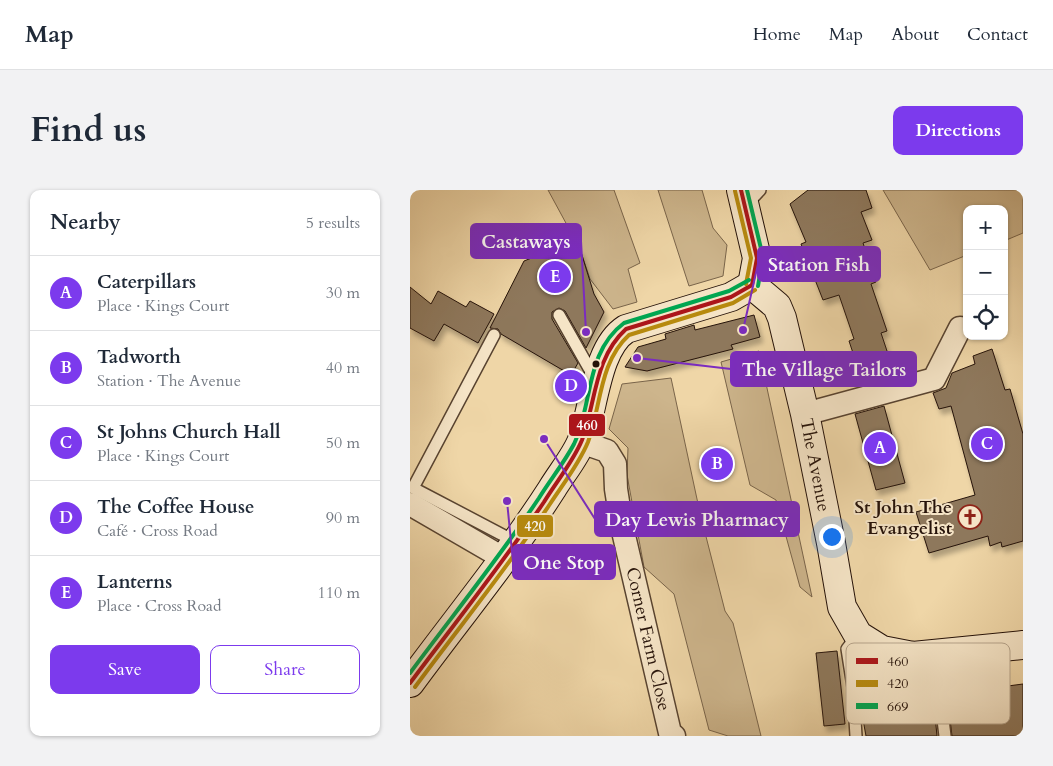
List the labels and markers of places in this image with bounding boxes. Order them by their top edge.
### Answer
callout: Castaways [471,224,581,258]
callout: Station Fish [758,247,880,281]
pin: E [539,258,571,296]
callout: The Village Tailors [731,352,916,386]
unlabelled marker [591,359,601,369]
pin: D [555,367,587,405]
pin: C [971,425,1003,463]
pin: A [864,429,896,467]
pin: B [701,445,733,483]
place label: St John The Evangelist [855,495,953,541]
callout: Day Lewis Pharmacy [595,502,799,536]
church icon: St John The Evangelist [957,504,983,530]
callout: One Stop [513,545,615,579]

